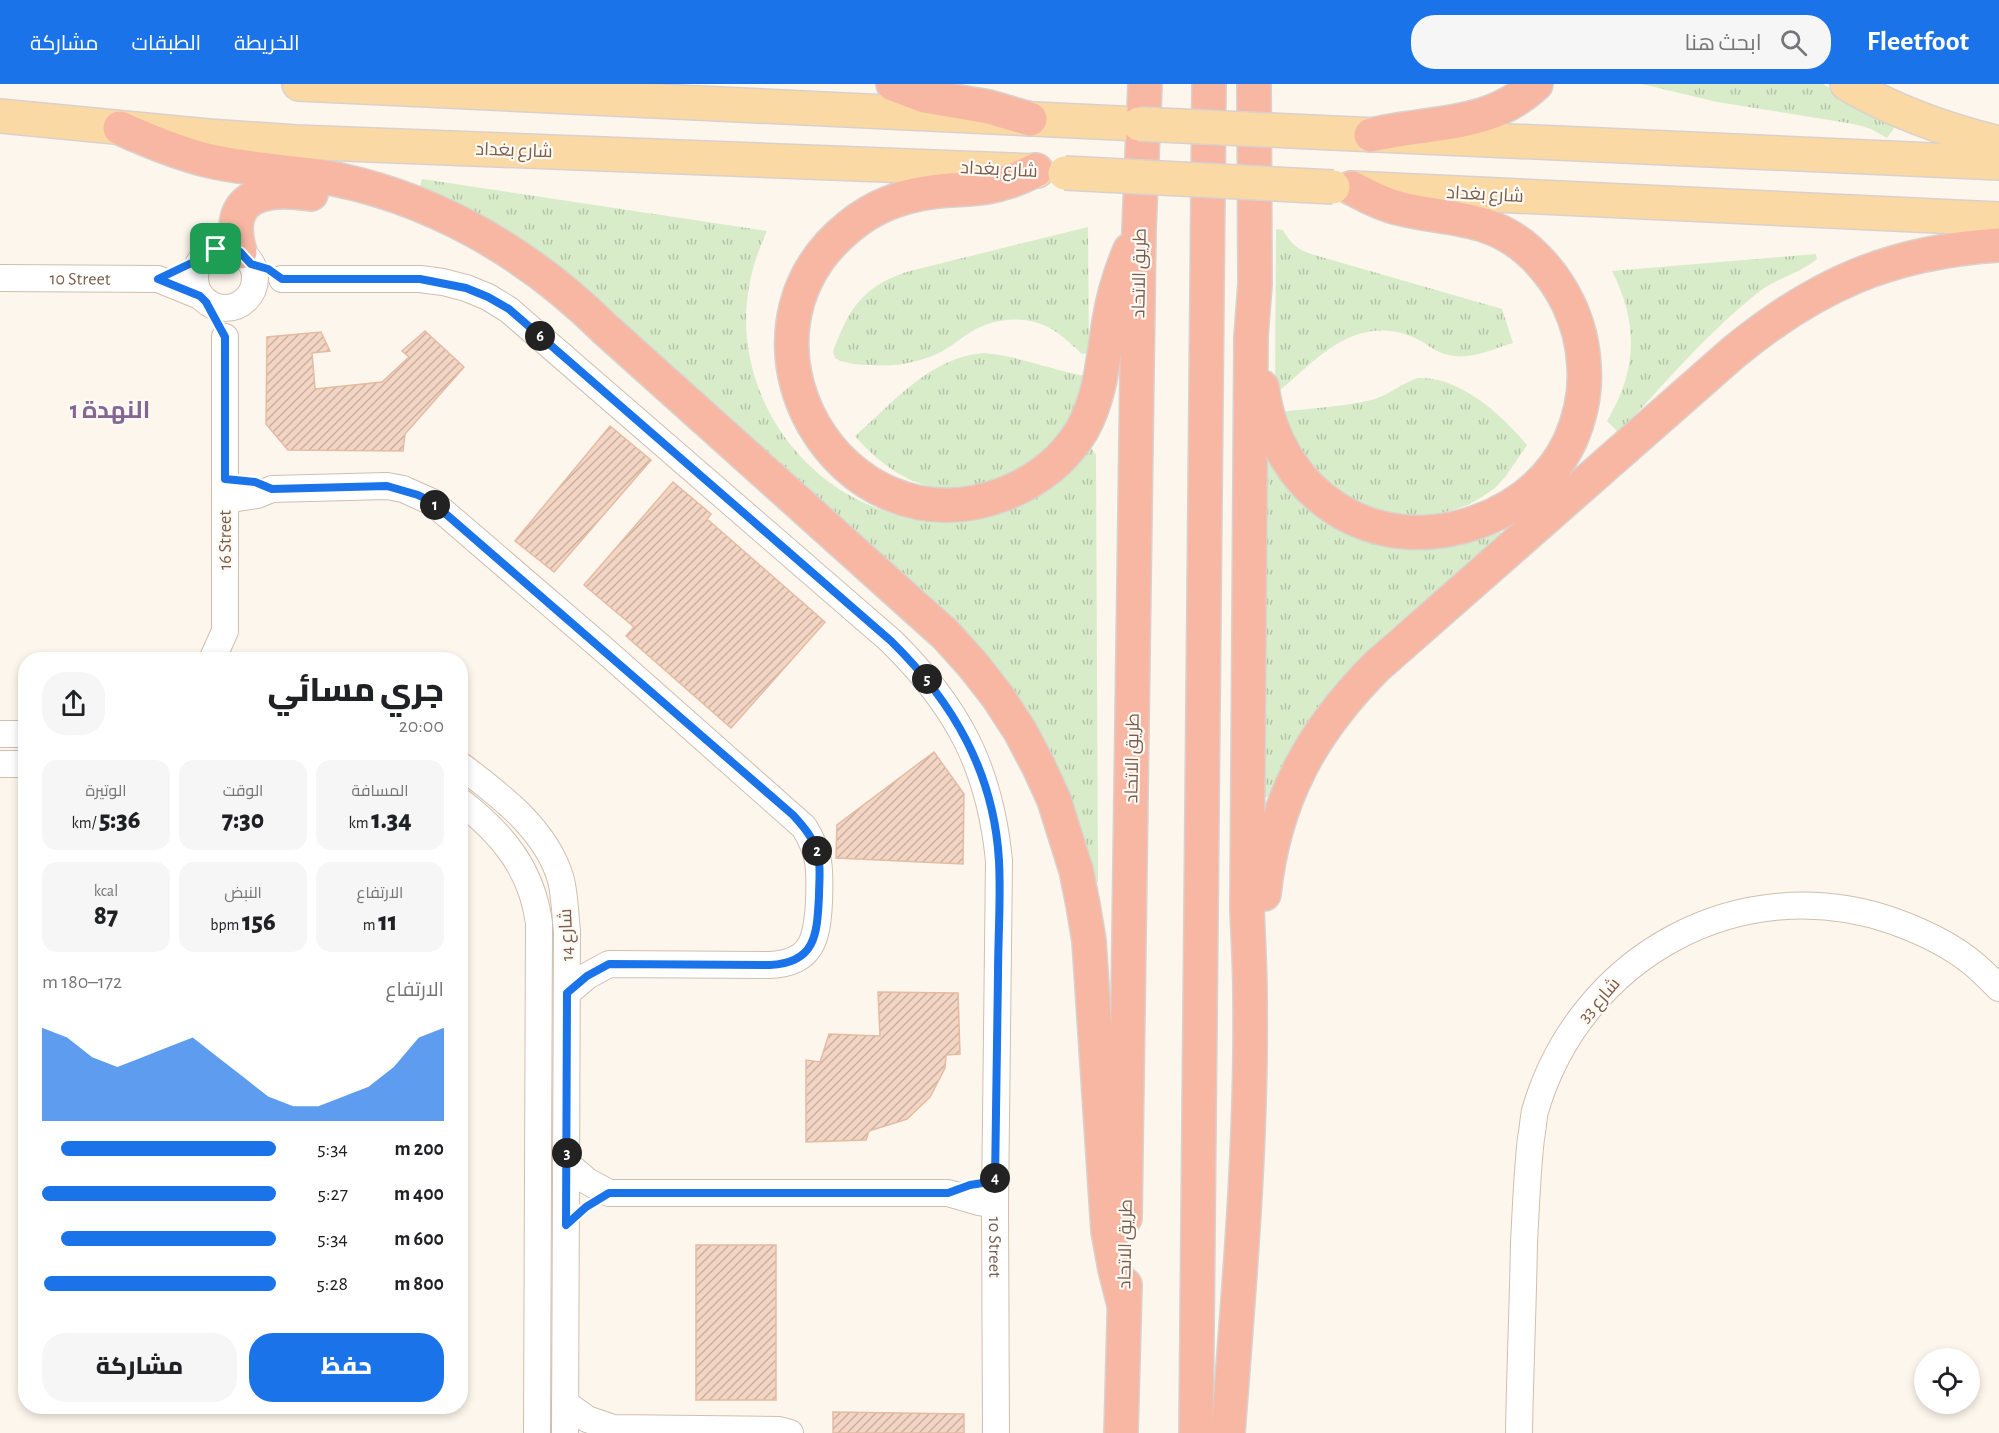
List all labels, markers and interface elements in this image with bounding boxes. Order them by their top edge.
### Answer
search box [1411,15,1831,69]
icon: search [1777,26,1810,59]
text: Fleetfoot [1867,28,1969,56]
text: ابحث هنا [1685,32,1762,54]
text: مشاركة [30,33,99,54]
text: الطبقات [132,33,201,54]
text: الخريطة [234,33,300,54]
street label: شارع بغداد [475,140,553,163]
street label: شارع بغداد [960,158,1038,183]
street label: شارع بغداد [1446,183,1524,208]
pin [190,223,241,274]
street label: طريق الاتحاد [1130,228,1152,318]
icon: arrive [199,232,232,265]
street label: 10 Street [49,270,111,289]
pin: 6 [525,321,555,351]
text: 6 [536,328,544,344]
district label: النهدة 1 [70,399,150,424]
pin: 1 [420,490,450,520]
text: 1 [432,497,438,513]
street label: 16 Street [217,510,235,570]
pin: 5 [912,664,942,694]
text: 5 [924,671,930,687]
button: share [42,672,105,735]
text: جري مسائي [267,675,444,708]
street label: طريق الاتحاد [1123,713,1145,803]
text: 20:00 [399,716,444,736]
text: الوتيرة [85,783,127,799]
text: الوقت [223,783,263,799]
text: المسافة [352,783,408,799]
text: 5:36 [99,807,140,833]
text: 7:30 [222,807,264,833]
text: 1.34 [371,807,412,833]
text: /km [72,815,99,831]
text: km [348,815,371,831]
pin: 2 [802,836,832,866]
text: 2 [813,843,821,859]
text: kcal [94,883,118,899]
text: النبض [224,885,262,901]
text: الارتفاع [357,885,403,901]
text: 87 [94,903,118,929]
street label: شارع 14 [556,908,579,962]
text: 156 [242,909,276,935]
text: 11 [378,909,397,935]
text: bpm [210,917,242,933]
text: m [363,917,378,933]
text: 172–180 m [42,972,122,992]
street label: شارع 33 [1575,974,1625,1028]
text: الارتفاع [385,980,444,1000]
pin: 3 [552,1138,582,1168]
text: 5:34 [317,1139,348,1159]
text: 200 m [395,1139,444,1159]
text: 3 [564,1145,570,1161]
pin: 4 [980,1163,1010,1193]
text: 4 [991,1170,999,1186]
text: 5:27 [318,1184,348,1204]
text: 400 m [394,1184,444,1204]
street label: طريق الاتحاد [1116,1199,1138,1289]
street label: 10 Street [985,1217,1003,1278]
text: 5:34 [317,1229,348,1249]
text: 600 m [394,1229,444,1249]
text: 5:28 [316,1274,348,1294]
text: 800 m [394,1274,444,1294]
button: مشاركة [42,1333,237,1402]
button: حفظ [249,1333,444,1402]
map controls [1914,1348,1980,1414]
button: locate [1914,1348,1980,1414]

